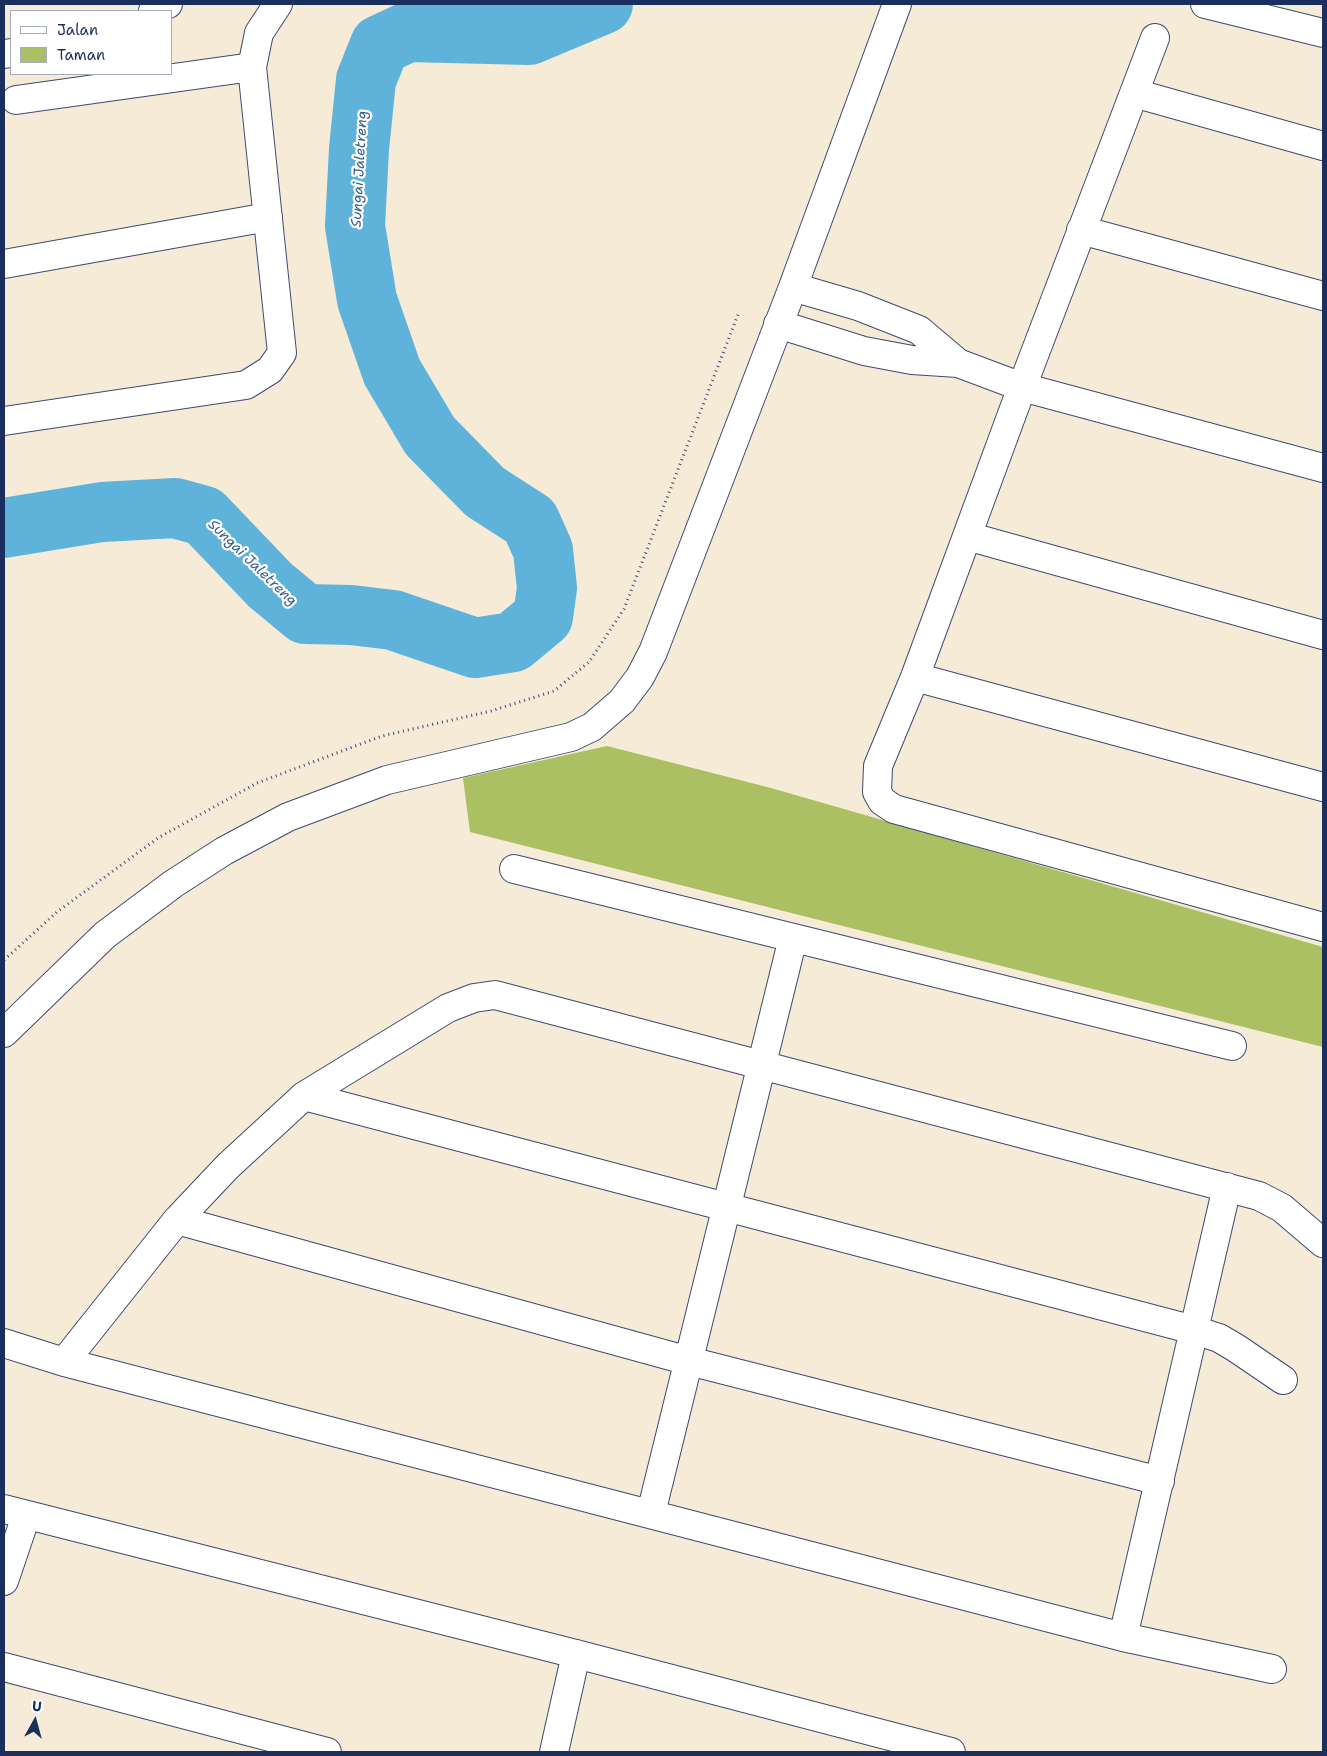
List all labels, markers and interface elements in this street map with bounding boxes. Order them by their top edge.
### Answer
legend [10,10,172,75]
text: Jalan [57,20,98,40]
text: Taman [57,45,105,65]
water label: Sungai Jaletreng [349,110,371,228]
water label: Sungai Jaletreng [204,516,300,610]
north arrow [10,1696,60,1746]
text: U [31,1697,43,1716]

